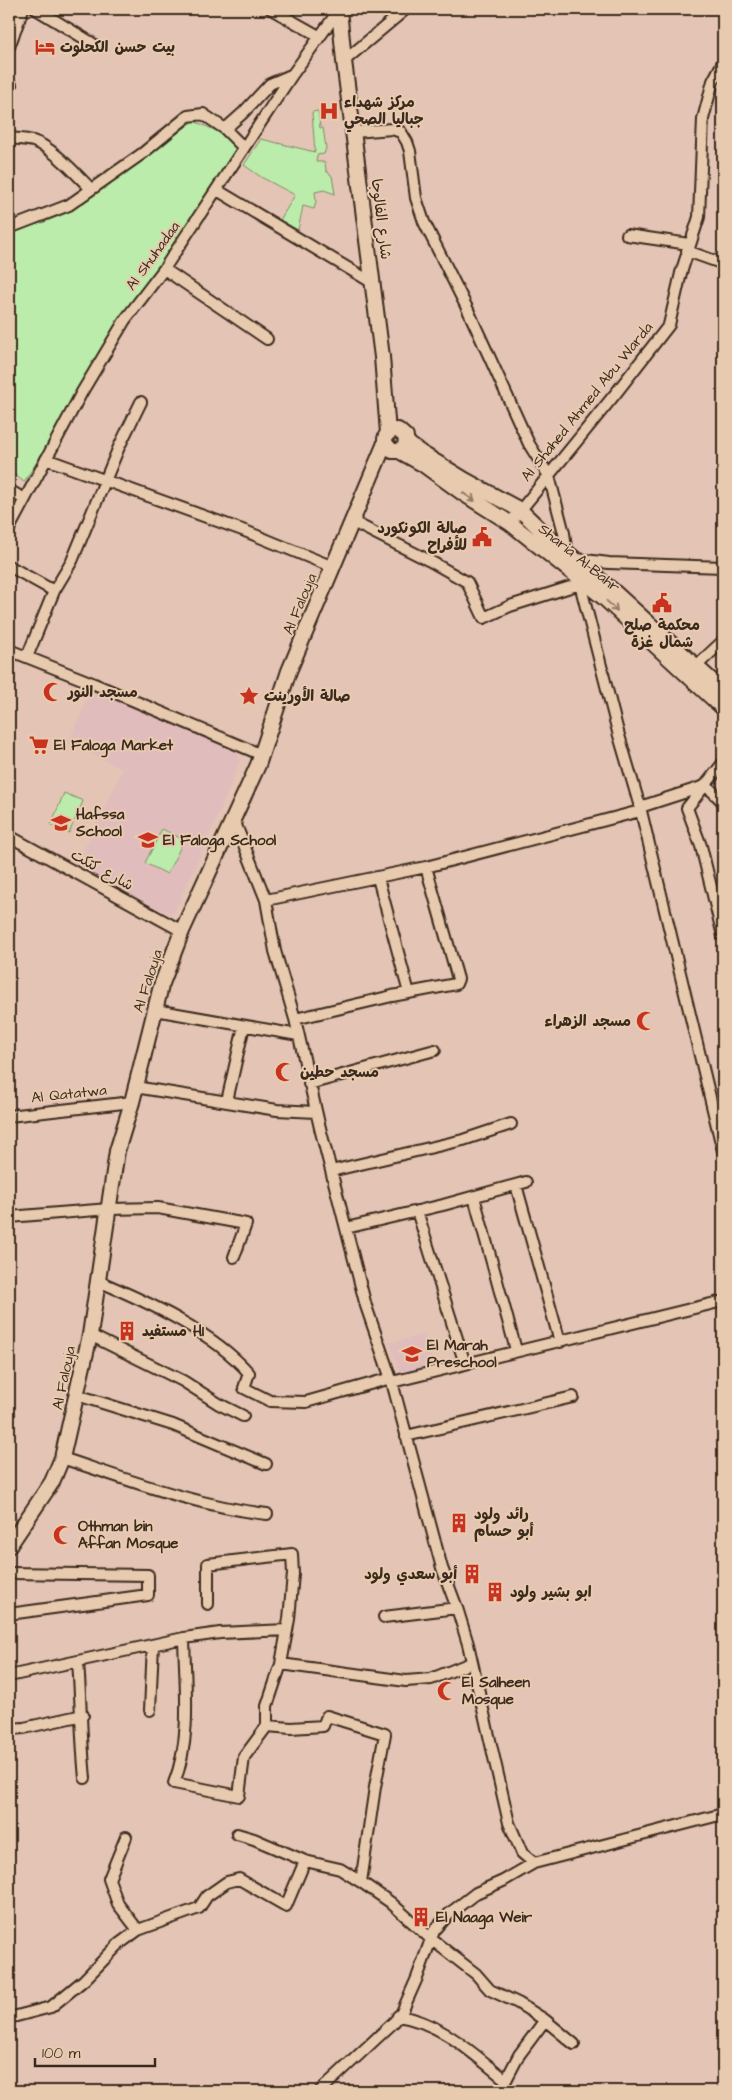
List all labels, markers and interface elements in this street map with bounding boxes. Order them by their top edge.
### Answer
hotel icon: بيت حسن الكحلوت [34,36,56,58]
place label: بيت حسن الكحلوت [60,37,175,58]
place label: مركز شهداء جباليا الصحي [344,92,424,133]
hospital icon: مركز شهداء جباليا الصحي [318,100,340,122]
street label: شارع الفالوجا [366,177,396,261]
street label: Al Shuhadaa [121,217,185,295]
street label: Al Shahed Ahmed Abu Warda [516,318,658,486]
one-way arrow [461,492,475,502]
place label: صالة الكونكورد للأفراح [377,518,467,556]
street label: Sharia Al-Bahr [534,519,624,597]
public building icon: صالة الكونكورد للأفراح [471,526,493,548]
street label: Al Falouja [278,570,322,638]
public building icon: محكمة صلح شمال غزة [651,592,673,614]
one-way arrow [606,600,618,612]
place label: محكمة صلح شمال غزة [624,615,700,653]
mosque icon: مسجد النور [42,681,64,703]
place label: مسجد النور [66,682,138,703]
place icon: صالة الأورينت [238,685,260,707]
place label: صالة الأورينت [264,685,351,707]
supermarket icon: El Faloga Market [28,734,50,756]
place label: El Faloga Market [54,735,174,758]
place label: Hafssa School [75,804,125,842]
school or university icon: Hafssa School [50,812,72,834]
school or university icon: El Faloga School [137,829,159,851]
place label: El Faloga School [163,830,277,853]
street label: شارع كتكت [67,844,137,896]
street label: Al Falouja [128,947,168,1015]
mosque icon: مسجد الزهراء [635,1010,657,1032]
place label: مسجد الزهراء [544,1011,631,1032]
mosque icon: مسجد حطين [274,1061,296,1083]
place label: مسجد حطين [300,1062,379,1083]
street label: Al Qatatwa [30,1080,108,1108]
building icon: مستفيد HI [116,1320,138,1342]
place label: مستفيد HI [142,1321,204,1342]
place label: El Marah Preschool [427,1335,497,1373]
school or university icon: El Marah Preschool [401,1343,423,1365]
street label: Al Falouja [47,1344,81,1412]
place label: رائد ولود أبو حسام [474,1504,535,1542]
building icon: رائد ولود أبو حسام [448,1512,470,1534]
place label: Othman bin Affan Mosque [78,1516,178,1554]
mosque icon: Othman bin Affan Mosque [52,1524,74,1546]
building icon: أبو سعدي ولود [461,1563,483,1585]
place label: أبو سعدي ولود [364,1564,458,1586]
building icon: ابو بشير ولود [484,1581,506,1603]
place label: ابو بشير ولود [510,1582,592,1603]
place label: El Salheen Mosque [462,1672,531,1710]
mosque icon: El Salheen Mosque [436,1680,458,1702]
building icon: El Naaga Weir [410,1906,432,1928]
place label: El Naaga Weir [436,1907,533,1930]
scale bar [35,2035,155,2067]
text: 100 m [42,2043,81,2064]

